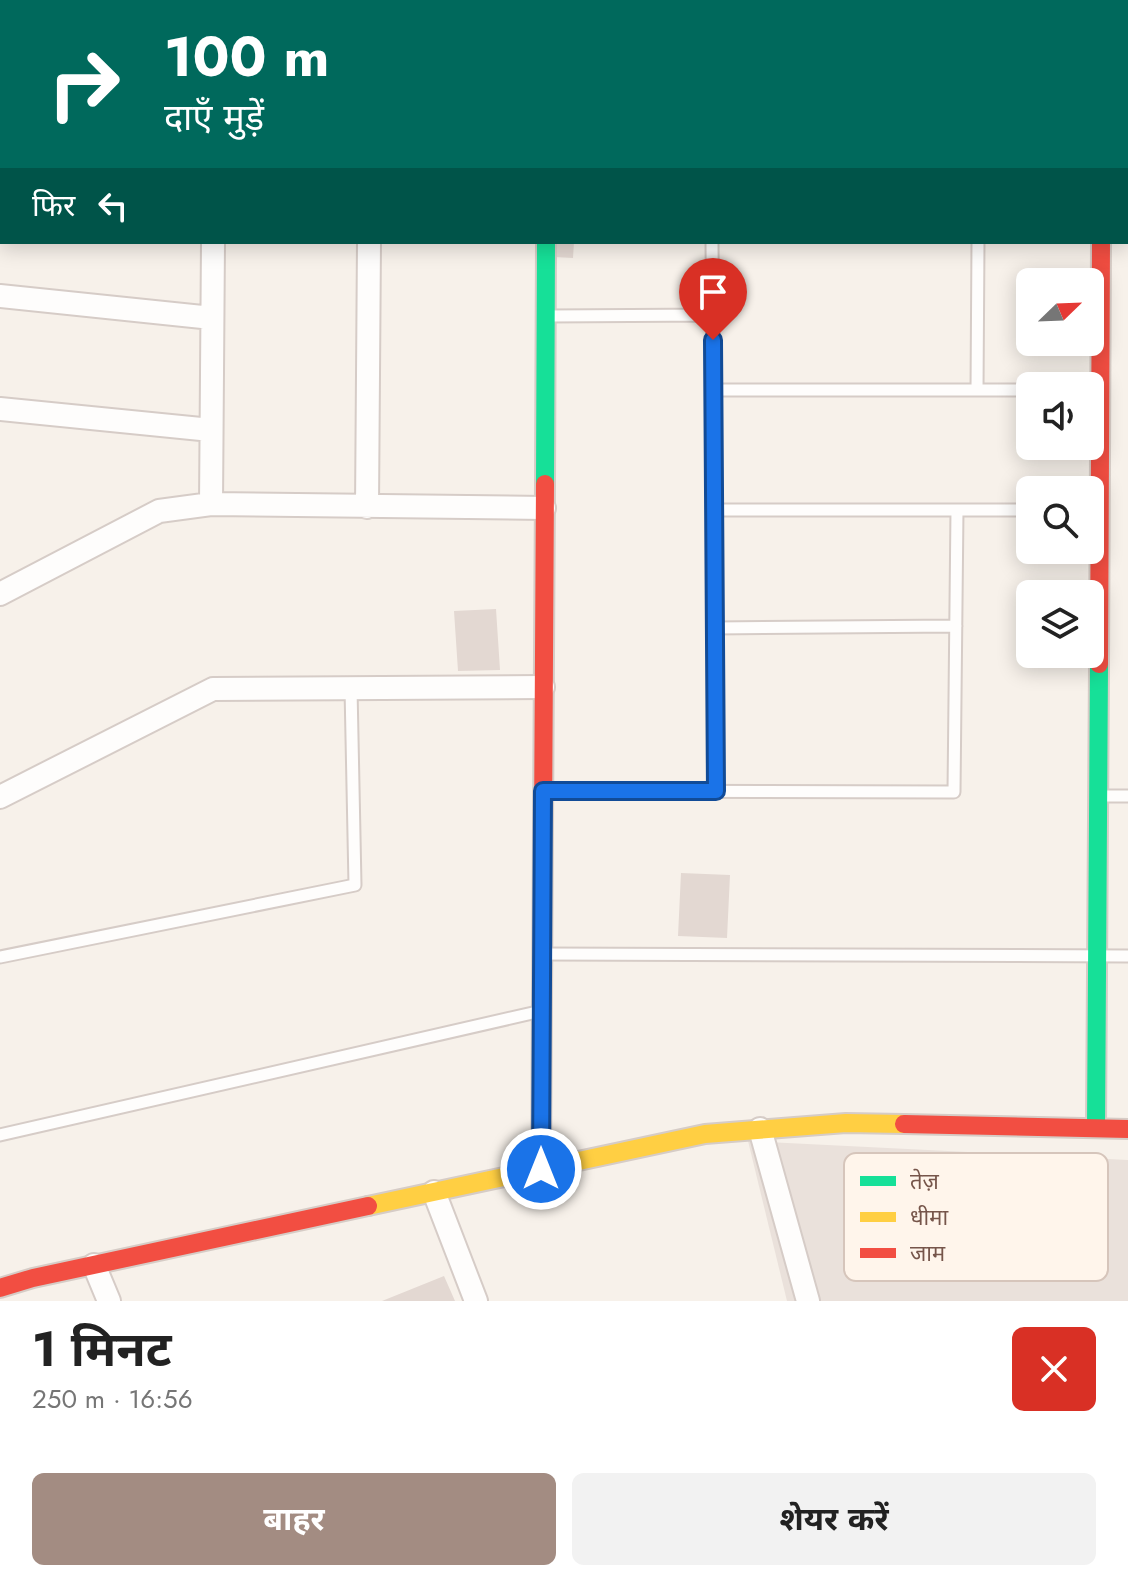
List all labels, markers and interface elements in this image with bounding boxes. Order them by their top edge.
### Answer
text: 100 m [164,16,329,97]
icon: right [32,32,136,136]
text: दाएँ मुड़ें [164,91,264,143]
text: फिर [32,184,75,227]
icon: left [91,184,135,228]
pin [679,258,747,340]
north arrow [1016,268,1104,356]
map controls [1016,268,1104,668]
icon: arrive [691,270,735,314]
button: sound [1016,372,1104,460]
button: search [1016,476,1104,564]
button: layers [1016,580,1104,668]
position arrow [499,1127,583,1211]
legend [844,1153,1108,1281]
text: तेज़ [910,1165,940,1197]
text: धीमा [910,1201,948,1233]
text: जाम [910,1237,946,1269]
text: 1 मिनट [32,1315,172,1384]
button: close [1012,1327,1096,1411]
text: 250 m · 16:56 [32,1380,193,1418]
button: बाहर [32,1473,556,1565]
button: शेयर करें [572,1473,1096,1565]

